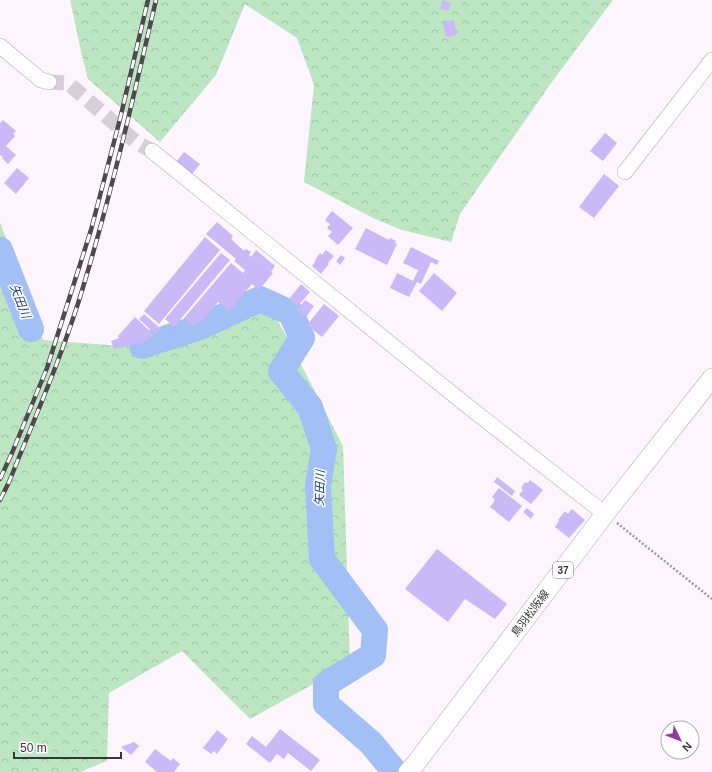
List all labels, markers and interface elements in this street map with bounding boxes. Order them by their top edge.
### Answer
water label: 矢田川 [7,282,34,322]
water label: 矢田川 [312,468,328,506]
road number: 37 [553,562,573,578]
street label: 鳥羽松阪線 [509,587,551,639]
north arrow [660,720,700,760]
scale bar [14,734,121,760]
text: N [680,740,694,754]
text: 50 m [20,741,47,755]

